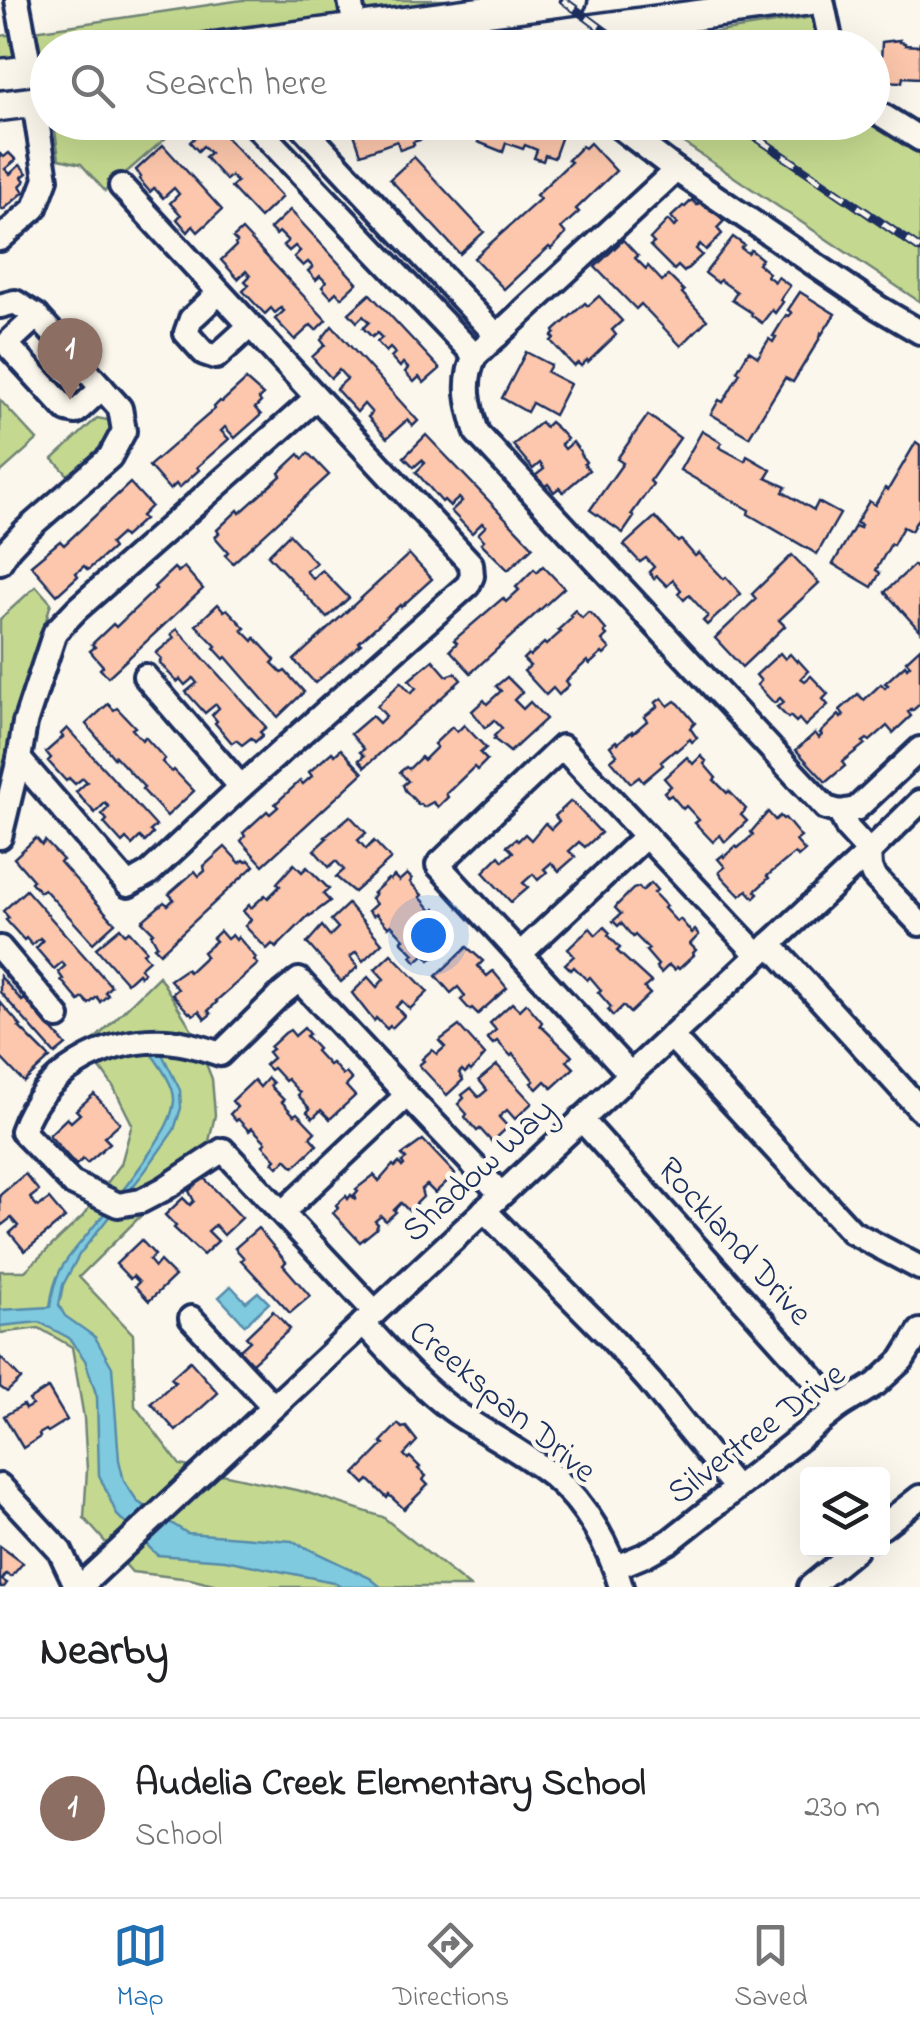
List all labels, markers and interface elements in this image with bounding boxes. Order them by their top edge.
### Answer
search box [30,30,890,140]
text: Search here [145,57,327,113]
icon: search [65,58,120,113]
pin: 1 [38,318,102,400]
your location [403,910,454,961]
street label: Shadow Way [391,1087,567,1256]
street label: Rockland Drive [644,1147,823,1338]
street label: Creekspan Drive [397,1309,607,1497]
street label: Silvertree Drive [657,1351,857,1519]
map controls [800,1467,890,1557]
button: layers [800,1467,890,1557]
text: Nearby [40,1622,168,1683]
text: Audelia Creek Elementary School [135,1757,646,1813]
text: 1 [67,1785,78,1832]
text: 230 m [804,1785,880,1832]
text: School [135,1813,223,1860]
tab: Map [113,1918,168,2019]
tab: Directions [393,1918,509,2019]
tab: Saved [734,1918,807,2019]

